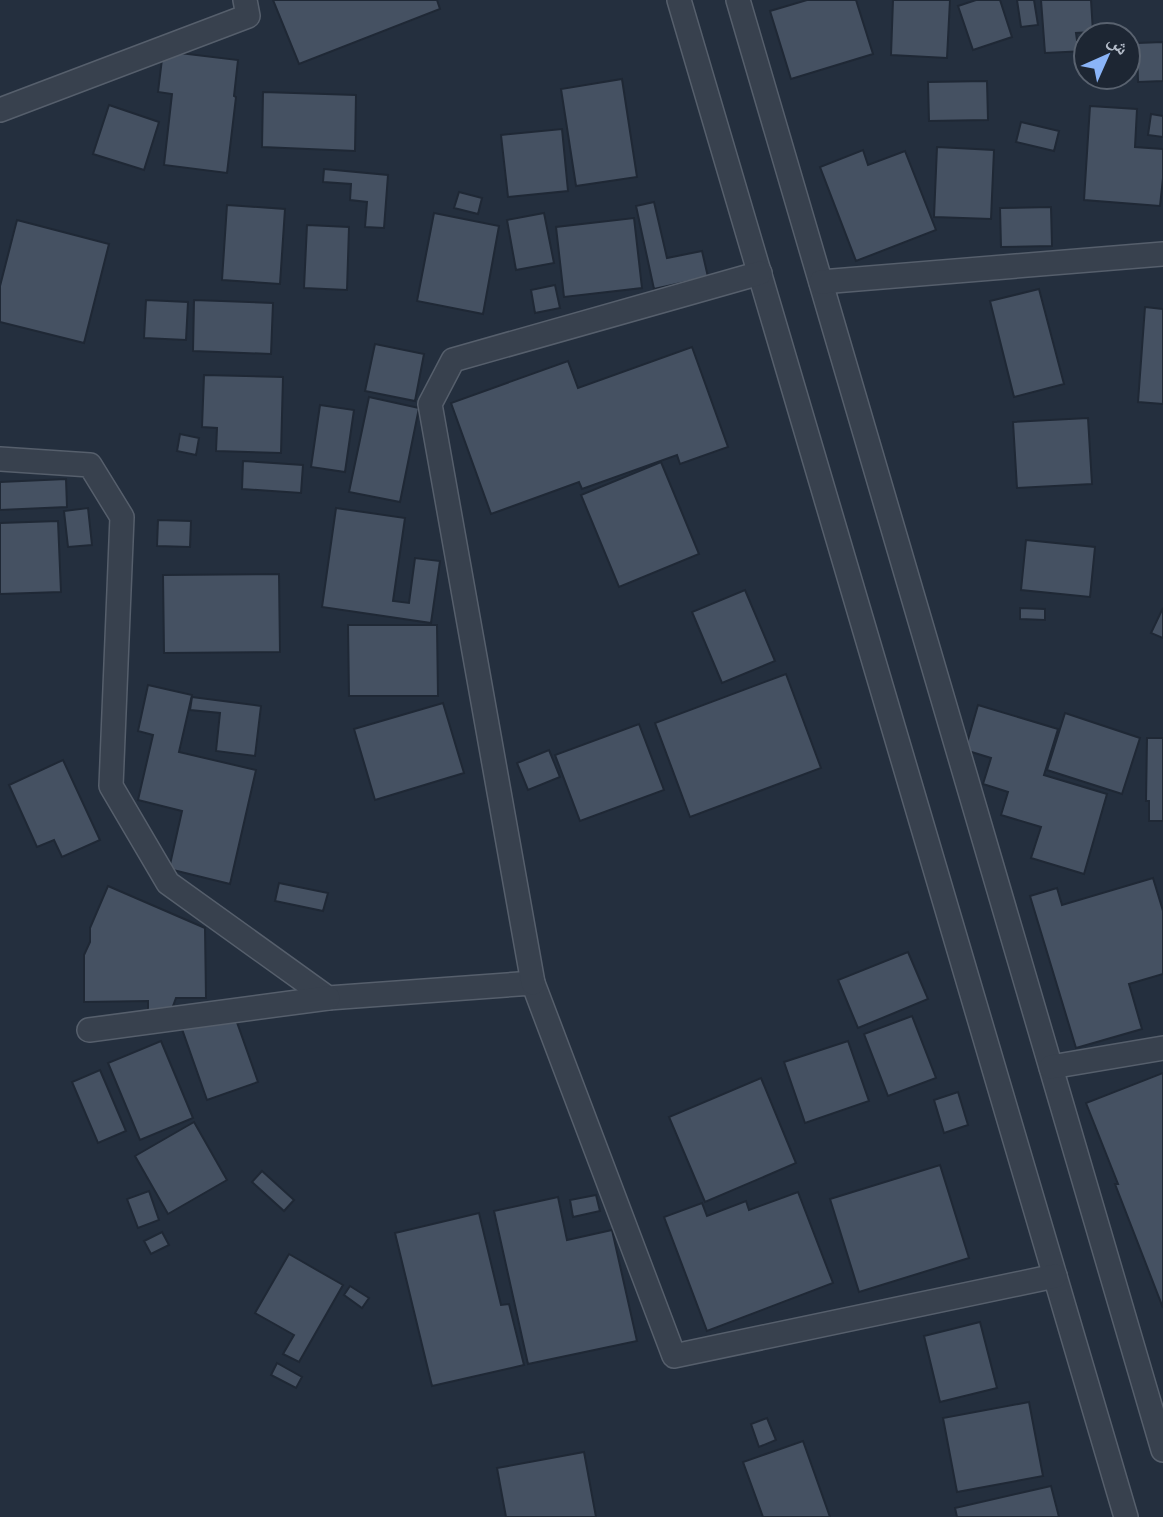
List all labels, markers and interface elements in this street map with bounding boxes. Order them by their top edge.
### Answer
north arrow [1072,21,1142,91]
text: ش [1103,30,1133,60]

